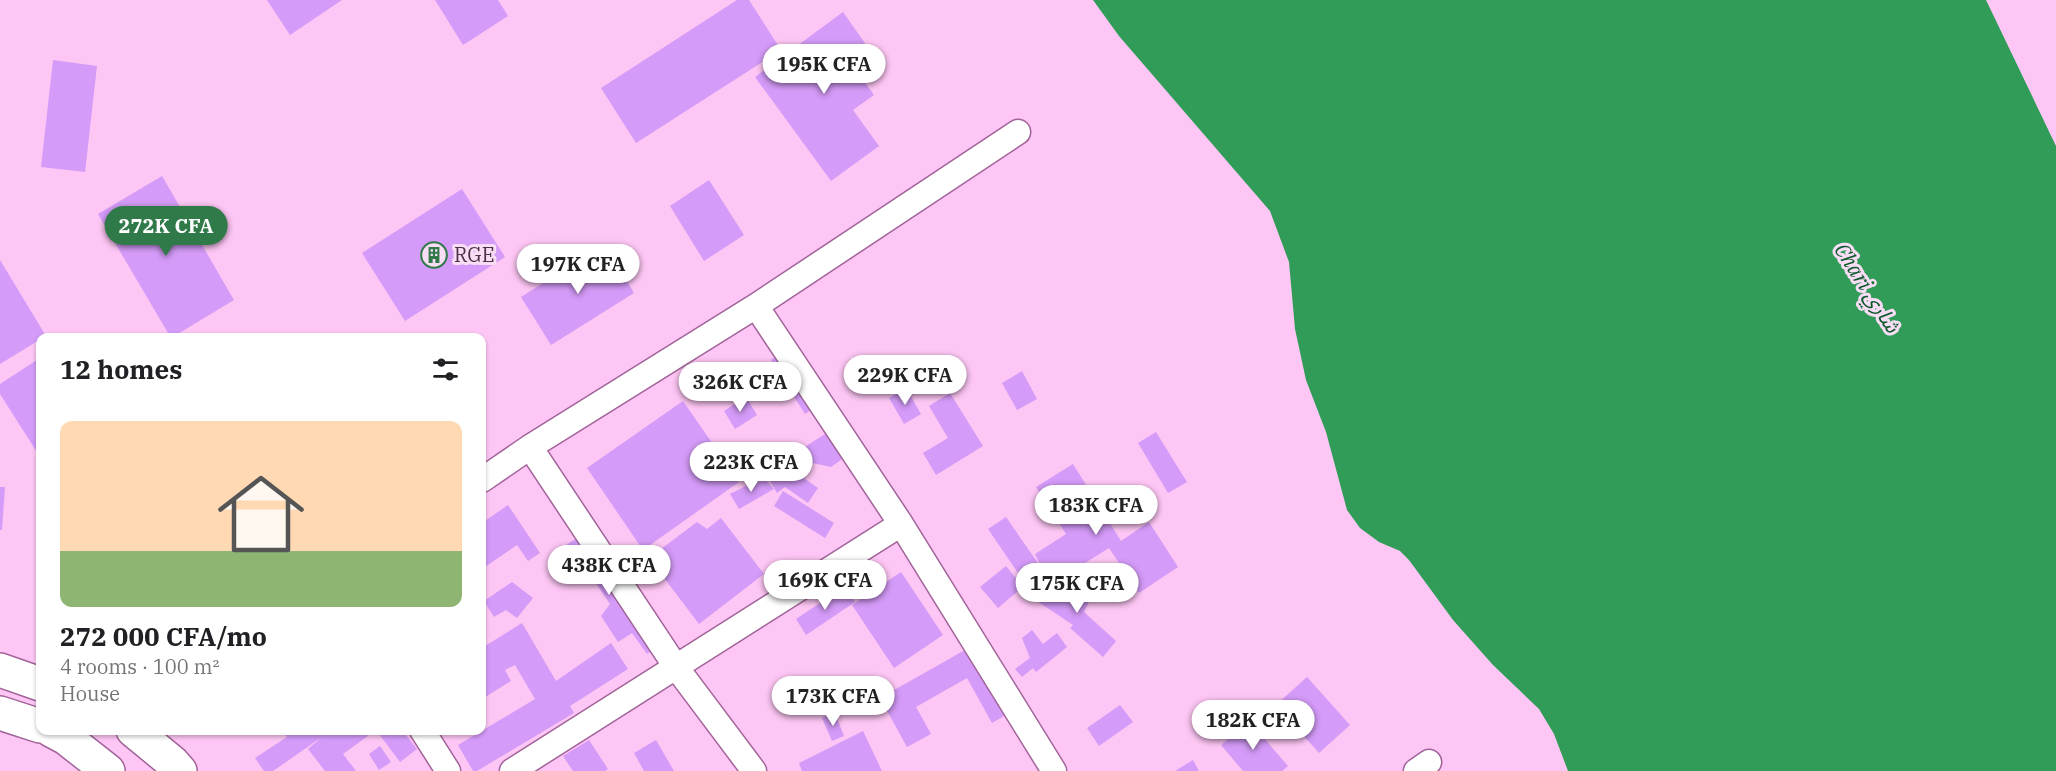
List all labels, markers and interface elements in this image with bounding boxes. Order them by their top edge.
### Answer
pin: 195K CFA [762,44,886,95]
text: 195K CFA [777,50,871,77]
pin: 272K CFA [104,206,228,257]
text: 272K CFA [119,212,213,239]
water label: Chari شاري [1826,237,1908,340]
building icon: RGE [419,240,449,270]
place label: RGE [454,241,494,268]
pin: 197K CFA [516,244,640,295]
text: 197K CFA [531,250,625,277]
text: 12 homes [60,352,182,386]
icon: filters [429,353,462,386]
pin: 229K CFA [843,355,967,406]
text: 229K CFA [858,361,952,388]
pin: 326K CFA [678,362,802,413]
text: 326K CFA [693,368,787,395]
pin: 223K CFA [689,442,813,493]
text: 223K CFA [704,448,798,475]
icon: home [207,460,315,568]
pin: 183K CFA [1034,485,1158,536]
text: 183K CFA [1049,491,1143,518]
pin: 438K CFA [547,545,671,596]
text: 438K CFA [562,551,656,578]
pin: 169K CFA [763,560,887,611]
pin: 175K CFA [1015,563,1139,614]
text: 169K CFA [778,566,872,593]
text: 175K CFA [1030,569,1124,596]
text: 272 000 CFA/mo [60,619,267,653]
text: 4 rooms · 100 m² [60,653,219,680]
pin: 173K CFA [771,676,895,727]
text: House [60,680,120,707]
text: 173K CFA [786,682,880,709]
pin: 182K CFA [1191,700,1315,751]
text: 182K CFA [1206,706,1300,733]

